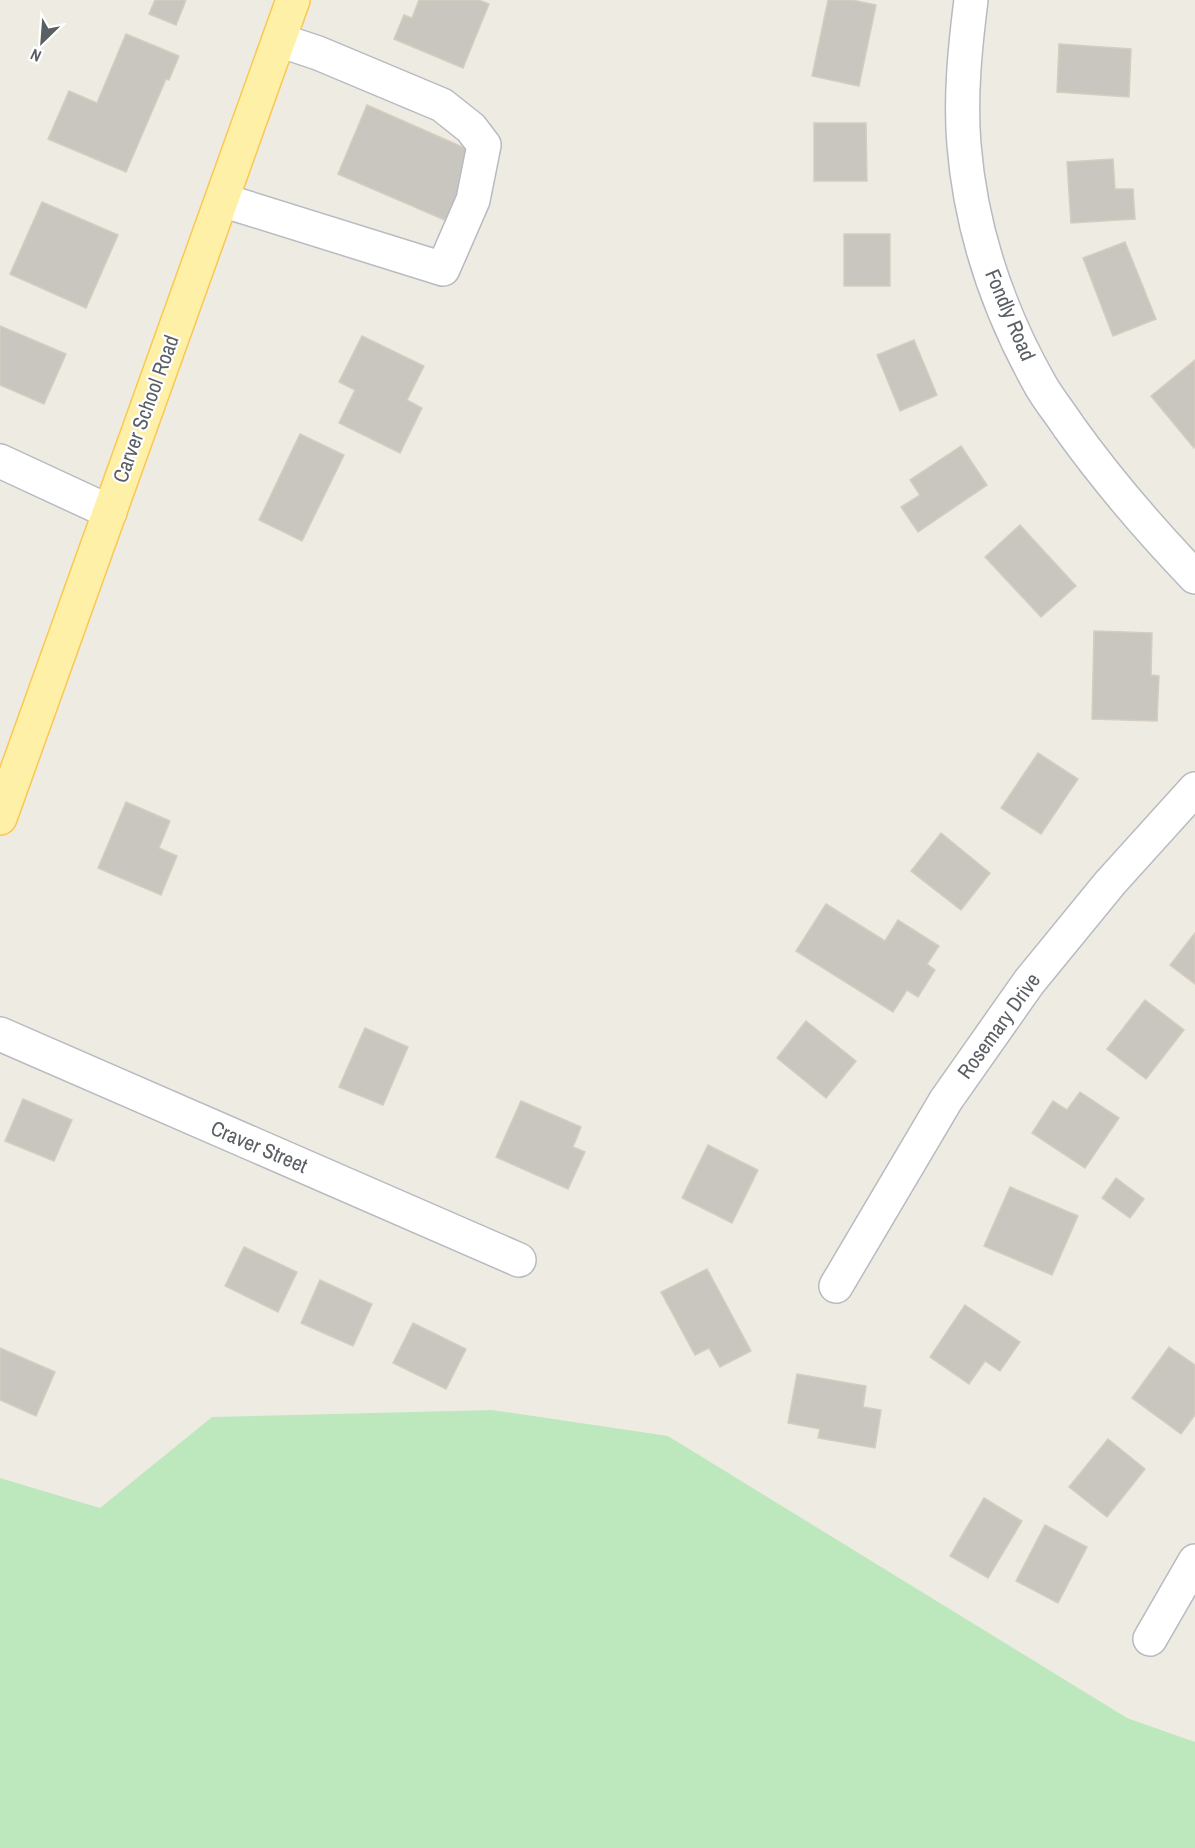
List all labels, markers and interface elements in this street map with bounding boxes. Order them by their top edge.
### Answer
north arrow [12,12,72,72]
text: N [27,44,45,68]
street label: Fondly Road [978,265,1043,365]
street label: Carver School Road [105,331,186,487]
street label: Rosemary Drive [950,967,1047,1085]
street label: Craver Street [206,1113,312,1180]

